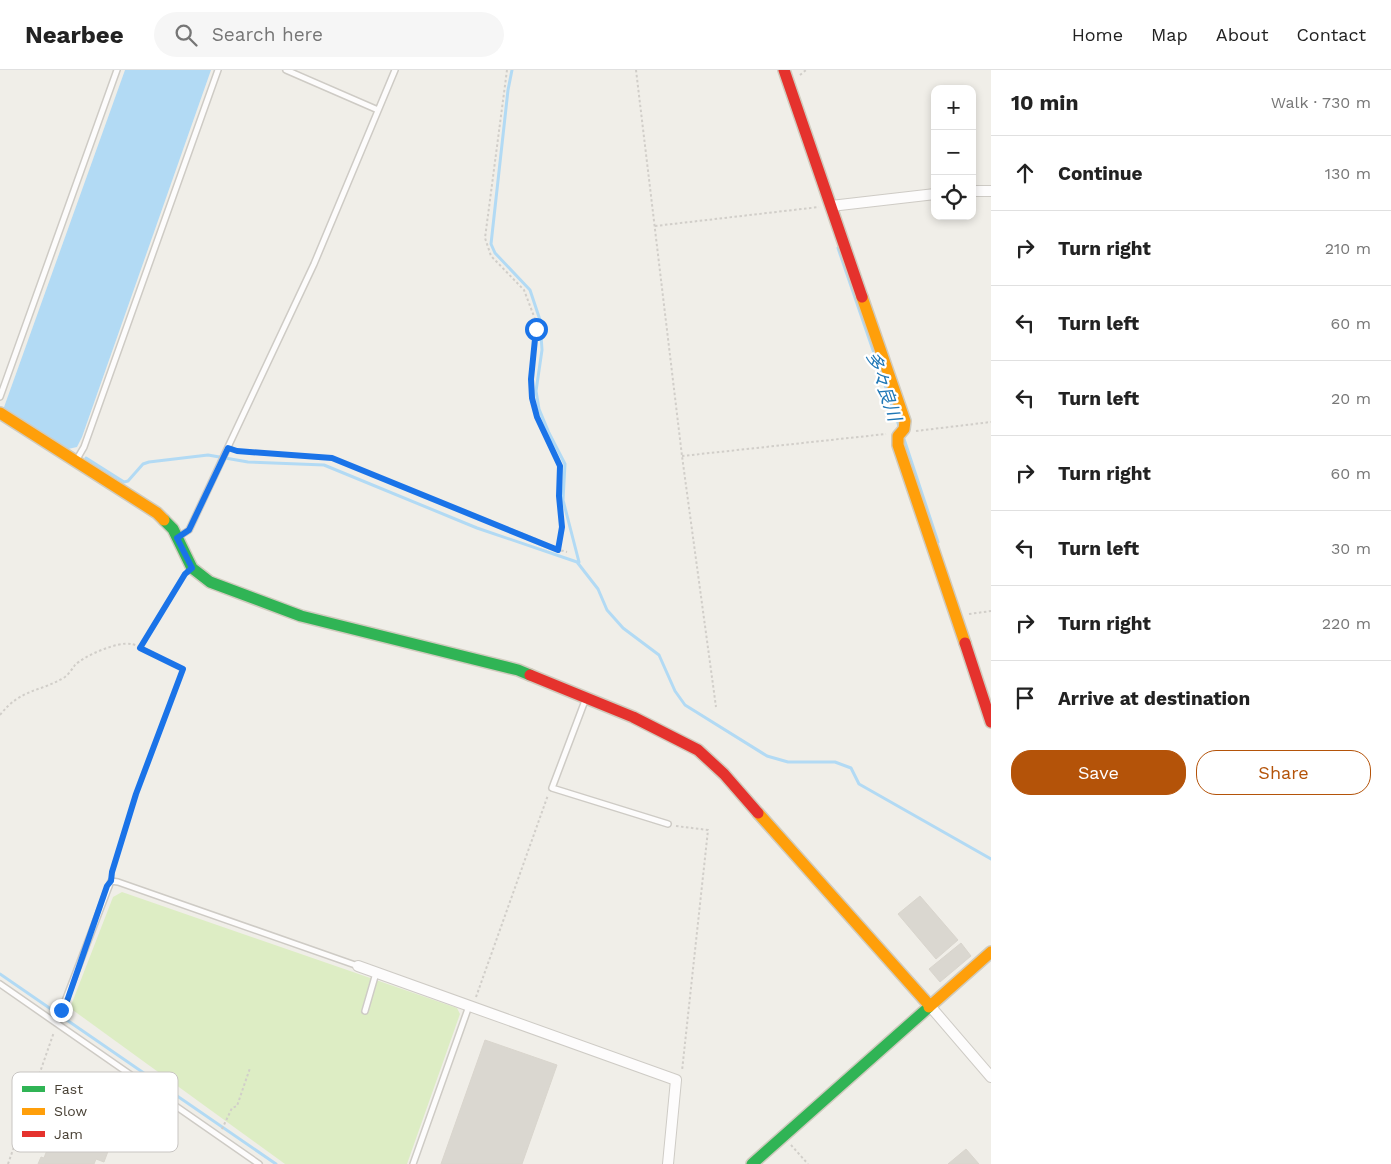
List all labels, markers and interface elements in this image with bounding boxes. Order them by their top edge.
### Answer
search box [154,12,504,57]
text: Nearbee [25,21,124,49]
icon: search [172,21,200,49]
text: Search here [212,23,323,46]
text: Home [1072,24,1123,45]
text: Map [1151,24,1188,45]
text: About [1216,24,1268,45]
text: Contact [1296,24,1366,45]
map controls [931,85,976,220]
button: + [931,85,976,130]
text: 10 min [1011,90,1078,115]
text: Walk · 730 m [1271,93,1371,112]
button: − [931,130,976,175]
icon: ahead [1011,159,1039,187]
text: Continue [1058,162,1142,185]
text: 130 m [1325,164,1371,183]
button: locate [931,175,976,220]
icon: right [1011,234,1039,262]
text: Turn right [1058,237,1151,260]
text: 210 m [1325,239,1371,258]
icon: left [1011,309,1039,337]
text: Turn left [1058,312,1139,335]
text: 60 m [1331,314,1371,333]
route start [525,318,548,341]
water label: 多々良川 [862,349,906,425]
icon: left [1011,384,1039,412]
text: Turn left [1058,387,1139,410]
text: 20 m [1331,389,1371,408]
icon: right [1011,459,1039,487]
text: Turn right [1058,462,1151,485]
text: 60 m [1331,464,1371,483]
icon: left [1011,534,1039,562]
text: Turn left [1058,537,1139,560]
text: 30 m [1331,539,1371,558]
icon: right [1011,609,1039,637]
text: Turn right [1058,612,1151,635]
text: 220 m [1322,614,1371,633]
icon: arrive [1011,684,1039,712]
text: Arrive at destination [1058,687,1250,710]
button: Save [1011,750,1186,795]
button: Share [1196,750,1371,795]
route end [50,999,73,1022]
legend [12,1072,178,1152]
text: Fast [54,1081,83,1097]
text: Slow [54,1103,87,1119]
text: Jam [54,1126,83,1142]

